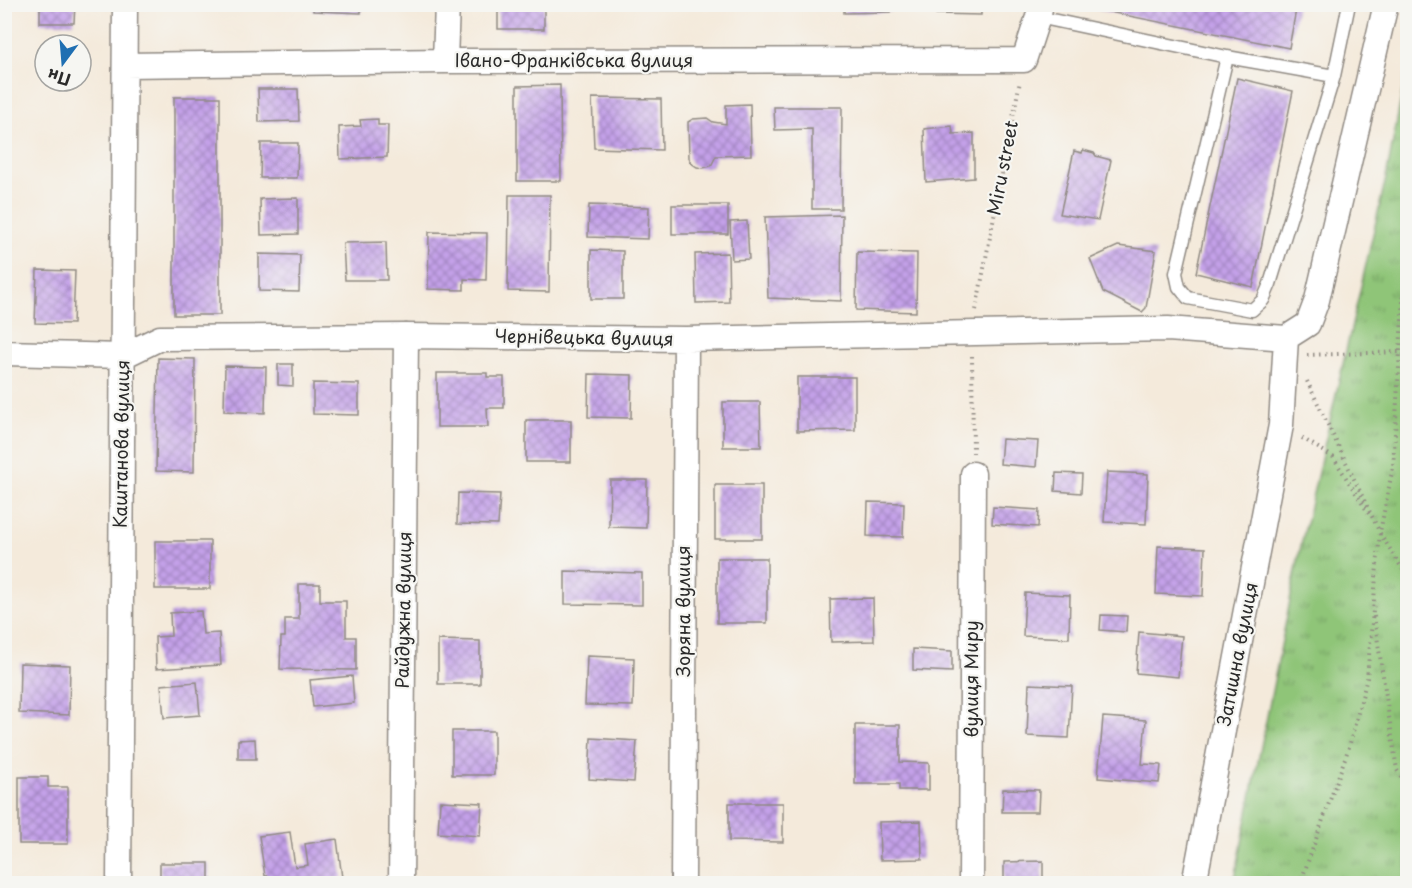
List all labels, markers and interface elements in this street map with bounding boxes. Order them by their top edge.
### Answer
north arrow [33,33,93,93]
street label: Івано-Франківська вулиця [455,46,693,73]
text: Пн [44,64,73,93]
street label: Miru street [979,118,1024,217]
street label: Чернівецька вулиця [494,321,674,352]
street label: Каштанова вулиця [106,360,135,528]
street label: Райдужна вулиця [388,531,417,689]
street label: Зоряна вулиця [669,545,696,677]
street label: Затишна вулиця [1209,580,1264,728]
street label: вулиця Миру [957,620,984,738]

